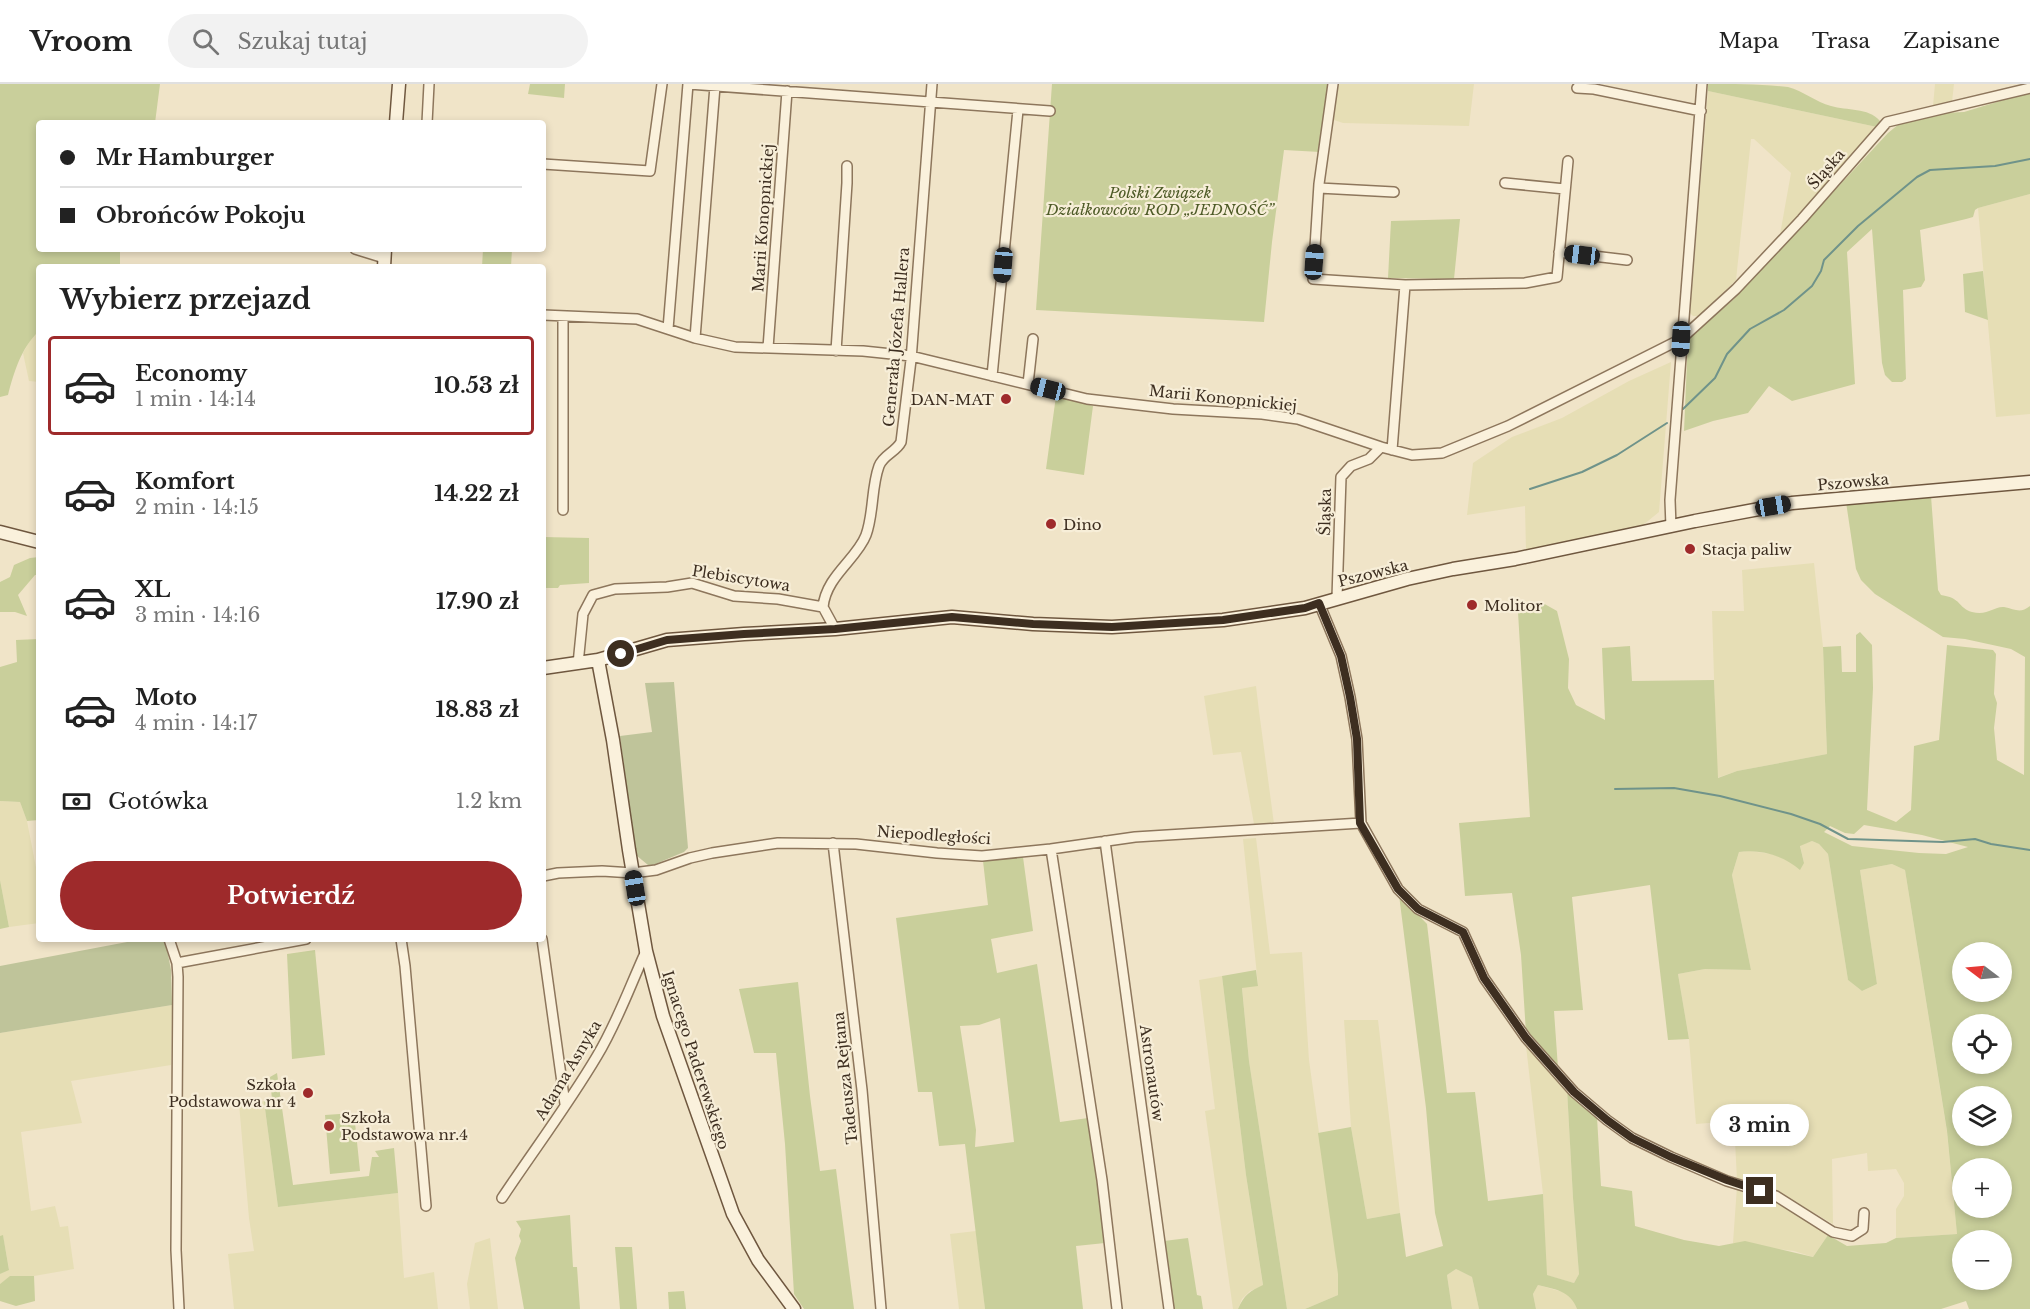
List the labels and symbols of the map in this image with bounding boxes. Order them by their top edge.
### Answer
street label: Marii Konopnickiej [748,143,778,293]
street label: Śląska [1803,144,1849,193]
park label: Polski Związek Działkowców ROD „JEDNOŚĆ” [1045,183,1275,219]
car [1304,243,1324,281]
car [1563,244,1601,266]
street label: Generała Józefa Hallera [879,246,913,428]
car [992,246,1014,284]
car [1671,321,1691,357]
car [1028,376,1068,402]
street label: Marii Konopnickiej [1148,381,1298,415]
place label: DAN-MAT [911,390,994,409]
marker: DAN-MAT [999,392,1013,406]
street label: Pszowska [1816,469,1890,495]
street label: Śląska [1315,488,1335,536]
car [1754,494,1792,518]
place label: Dino [1063,515,1102,534]
marker: Dino [1044,517,1058,531]
place label: Stacja paliw [1702,540,1792,559]
marker: Stacja paliw [1683,542,1697,556]
street label: Pszowska [1336,555,1411,591]
street label: Plebiscytowa [690,561,792,595]
place label: Molitor [1484,596,1543,615]
marker: Molitor [1465,598,1479,612]
route start [607,640,634,667]
street label: Niepodległości [876,822,992,848]
car [623,869,647,907]
north arrow [1952,942,2012,1002]
street label: Ignacego Paderewskiego [658,968,734,1152]
street label: Tadeusza Rejtana [829,1010,861,1145]
street label: Adama Asnyka [530,1016,606,1124]
street label: Astronautów [1136,1022,1168,1123]
place label: Szkoła Podstawowa nr 4 [168,1075,297,1111]
marker: Szkoła Podstawowa nr 4 [301,1086,315,1100]
callout: 3 min [1710,1104,1810,1146]
place label: Szkoła Podstawowa nr.4 [341,1108,468,1144]
marker: Szkoła Podstawowa nr.4 [322,1119,336,1133]
route end [1746,1177,1773,1204]

